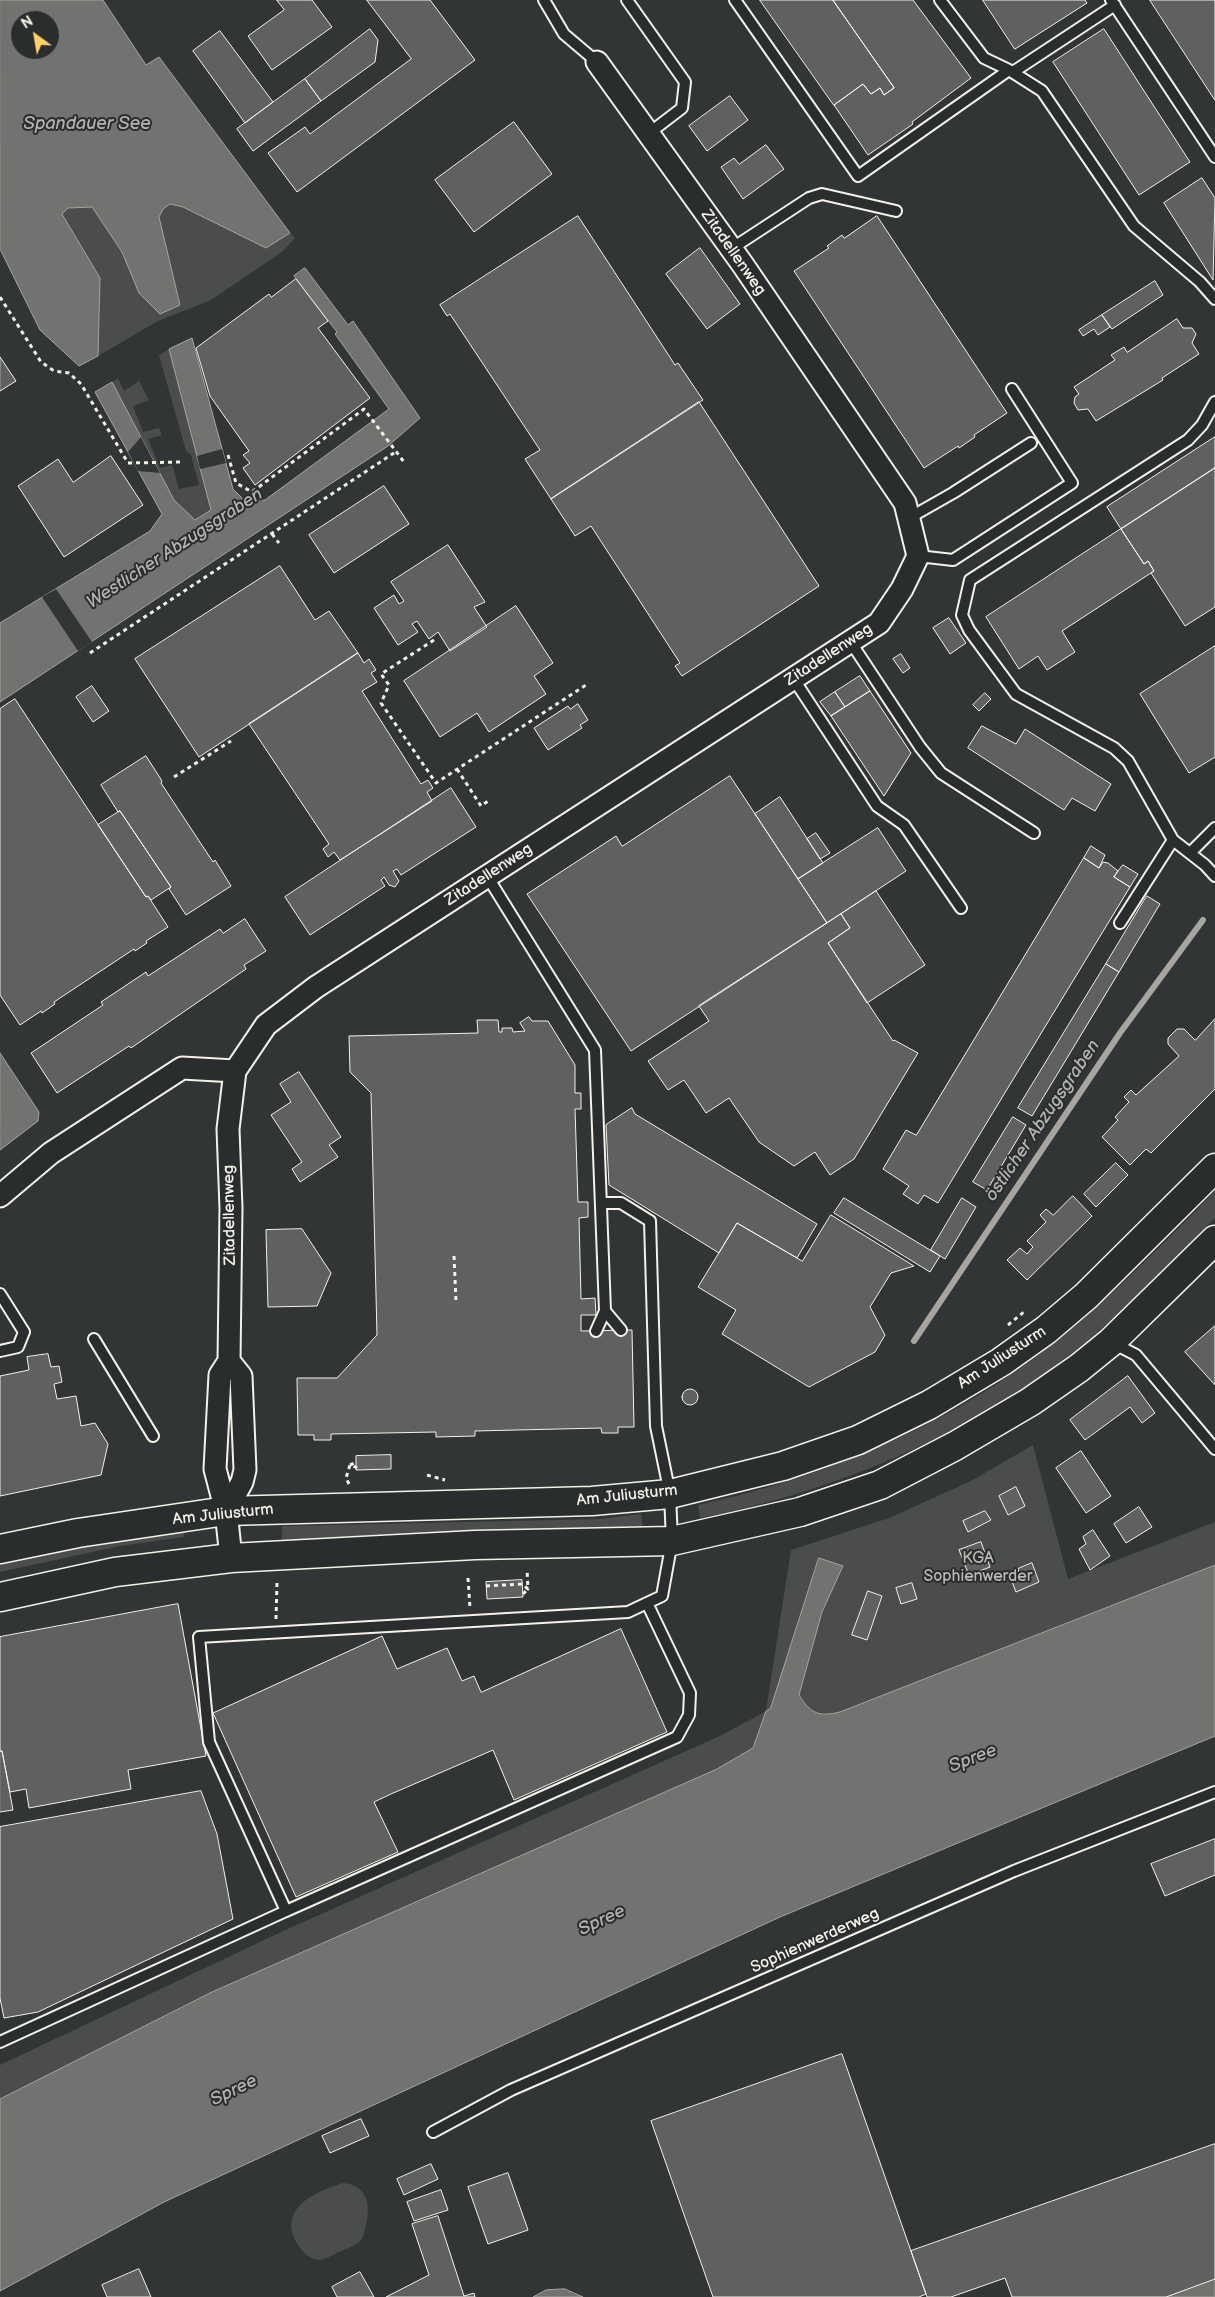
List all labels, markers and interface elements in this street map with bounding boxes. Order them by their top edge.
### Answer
north arrow [10,10,60,60]
text: N [18,13,36,33]
water label: Spandauer See [23,113,151,135]
street label: Zitadellenweg [696,206,770,300]
water label: Westlicher Abzugsgraben [83,484,267,614]
street label: Zitadellenweg [782,620,876,690]
street label: Zitadellenweg [442,840,536,910]
water label: östlicher Abzugsgraben [981,1036,1105,1206]
street label: Zitadellenweg [220,1165,240,1265]
street label: Am Juliusturm [954,1322,1050,1394]
street label: Am Juliusturm [576,1481,678,1511]
street label: Am Juliusturm [172,1500,274,1530]
park label: KGA Sophienwerder [923,1549,1033,1587]
water label: Spree [946,1740,1000,1778]
water label: Spree [575,1901,629,1941]
street label: Sophienwerderweg [748,1904,882,1978]
water label: Spree [207,2070,261,2112]

